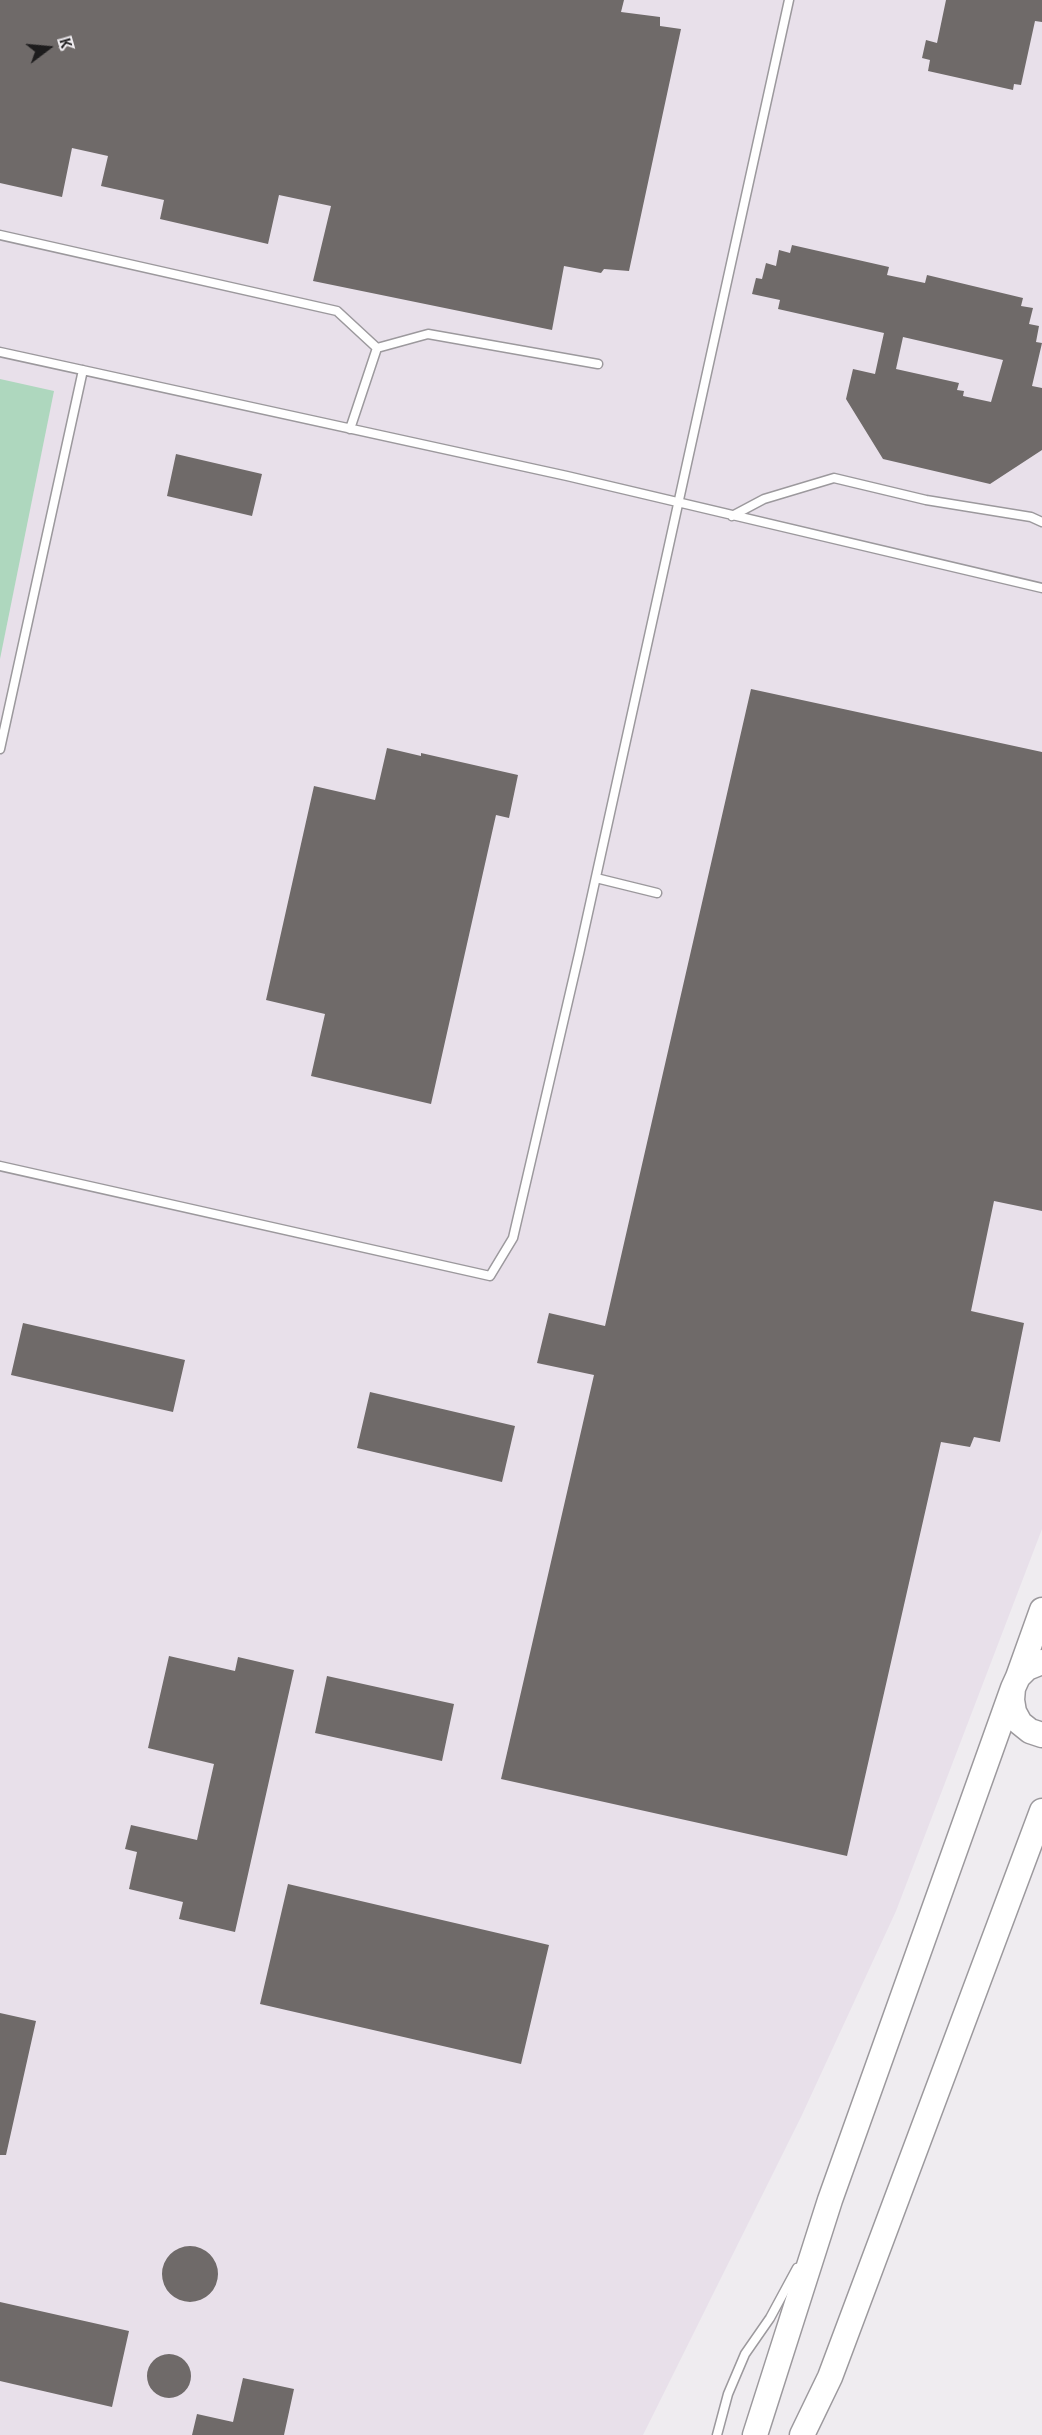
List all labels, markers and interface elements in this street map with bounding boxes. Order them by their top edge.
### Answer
north arrow [18,18,78,78]
text: K [56,36,74,50]

